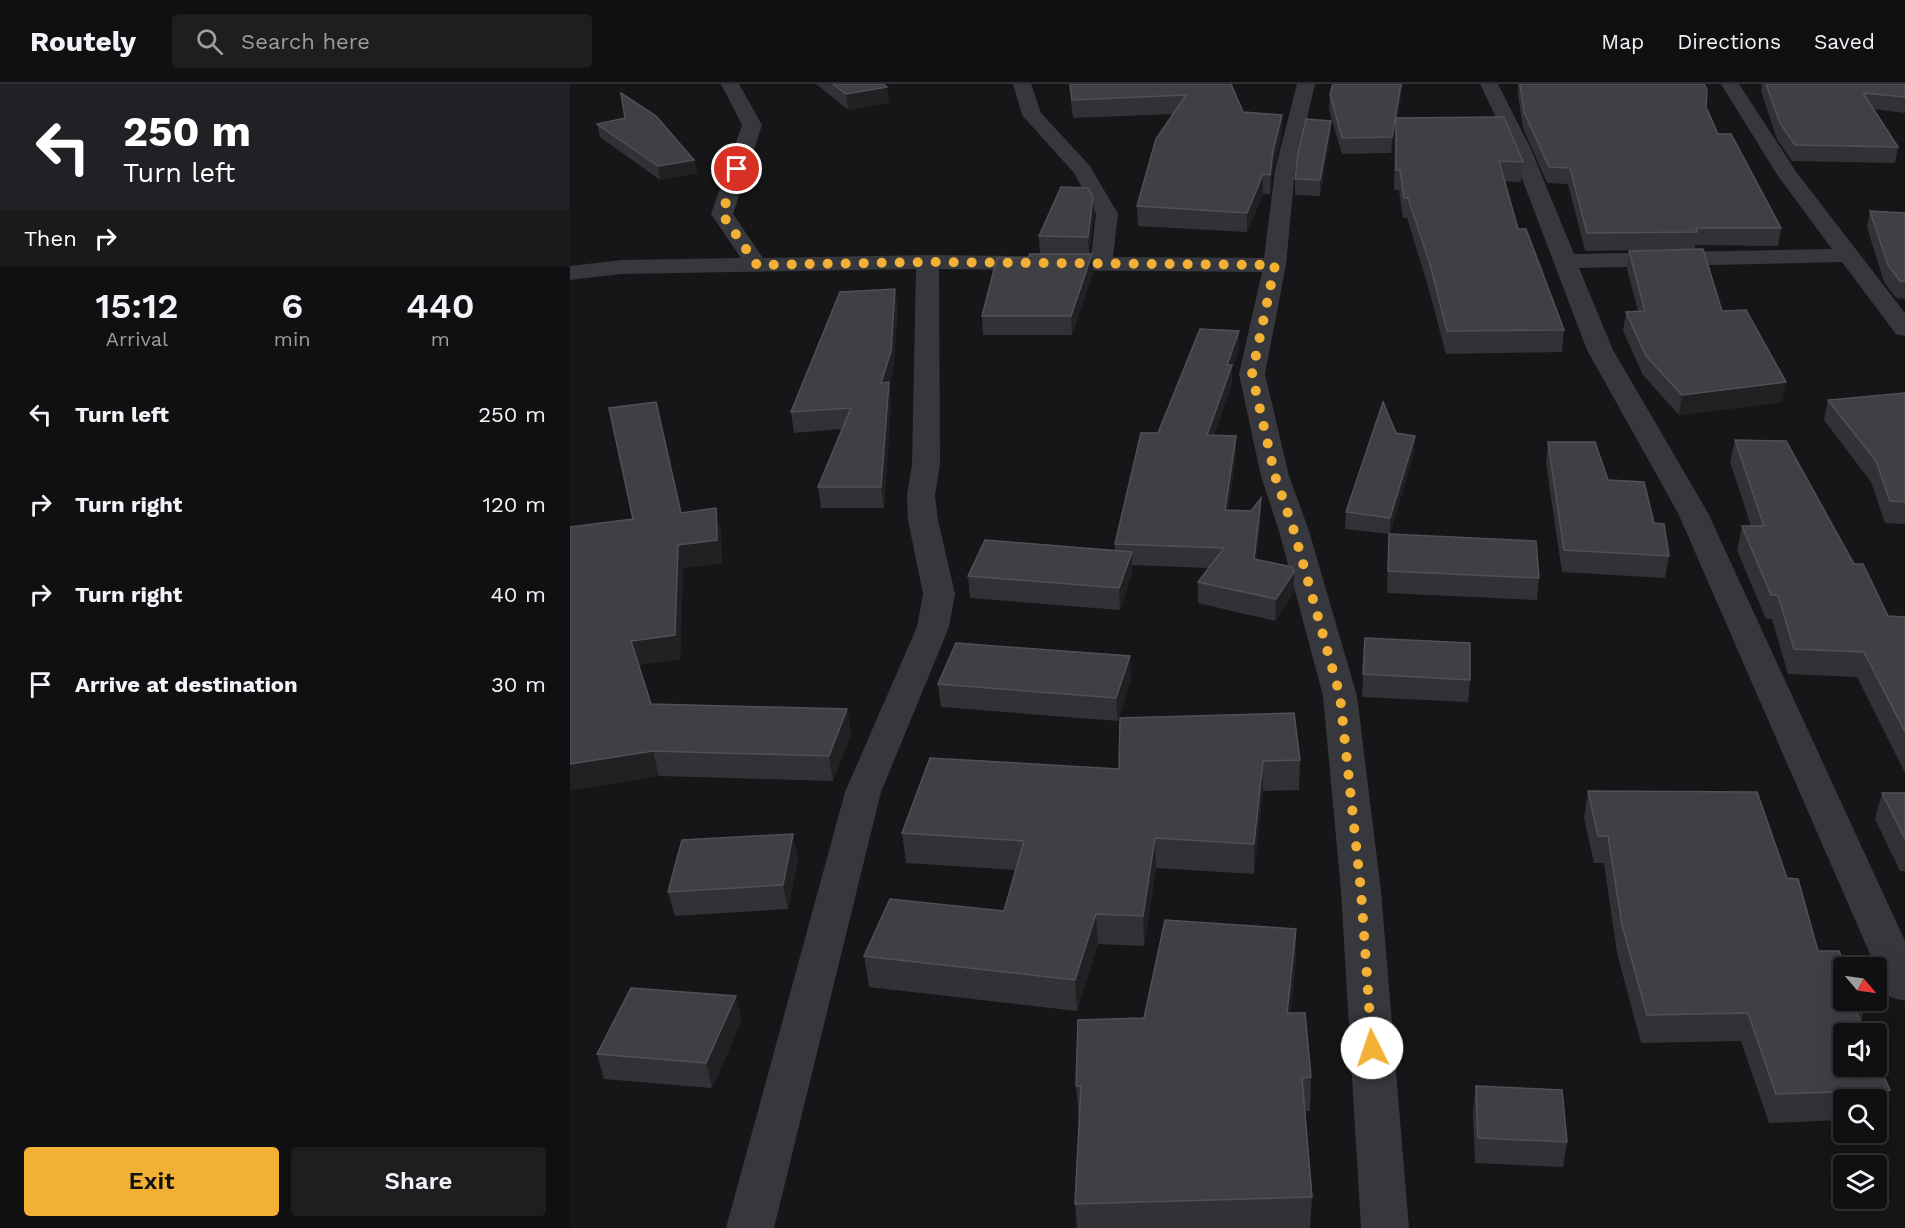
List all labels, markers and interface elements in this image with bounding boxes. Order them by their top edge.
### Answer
search box [172,14,592,68]
text: Routely [30,25,136,58]
icon: search [193,25,226,58]
text: Search here [241,29,370,54]
text: Map [1601,29,1644,54]
text: Directions [1677,29,1781,54]
text: Saved [1814,29,1875,54]
text: 250 m [123,107,251,156]
icon: left [24,108,102,186]
pin [711,143,762,194]
icon: arrive [720,152,753,185]
text: Turn left [123,157,235,189]
icon: right [89,222,122,255]
text: Then [24,226,77,251]
text: 15:12 [95,285,178,327]
text: 6 [281,285,303,327]
text: 440 [406,285,475,327]
text: Arrival [106,327,168,351]
text: min [274,327,311,351]
text: m [431,327,450,351]
icon: left [24,398,57,431]
text: Turn left [75,402,169,427]
text: 250 m [478,402,546,427]
icon: right [24,488,57,521]
text: Turn right [75,492,182,517]
text: 120 m [482,492,546,517]
icon: right [24,578,57,611]
text: Turn right [75,582,182,607]
text: 40 m [490,582,546,607]
icon: arrive [24,668,57,701]
text: Arrive at destination [75,672,298,697]
text: 30 m [491,672,546,697]
north arrow [1833,957,1887,1011]
map controls [1833,957,1887,1209]
position arrow [1340,1016,1404,1080]
button: sound [1833,1023,1887,1077]
button: search [1833,1089,1887,1143]
button: Exit [24,1147,279,1216]
button: Share [291,1147,546,1216]
button: layers [1833,1155,1887,1209]

